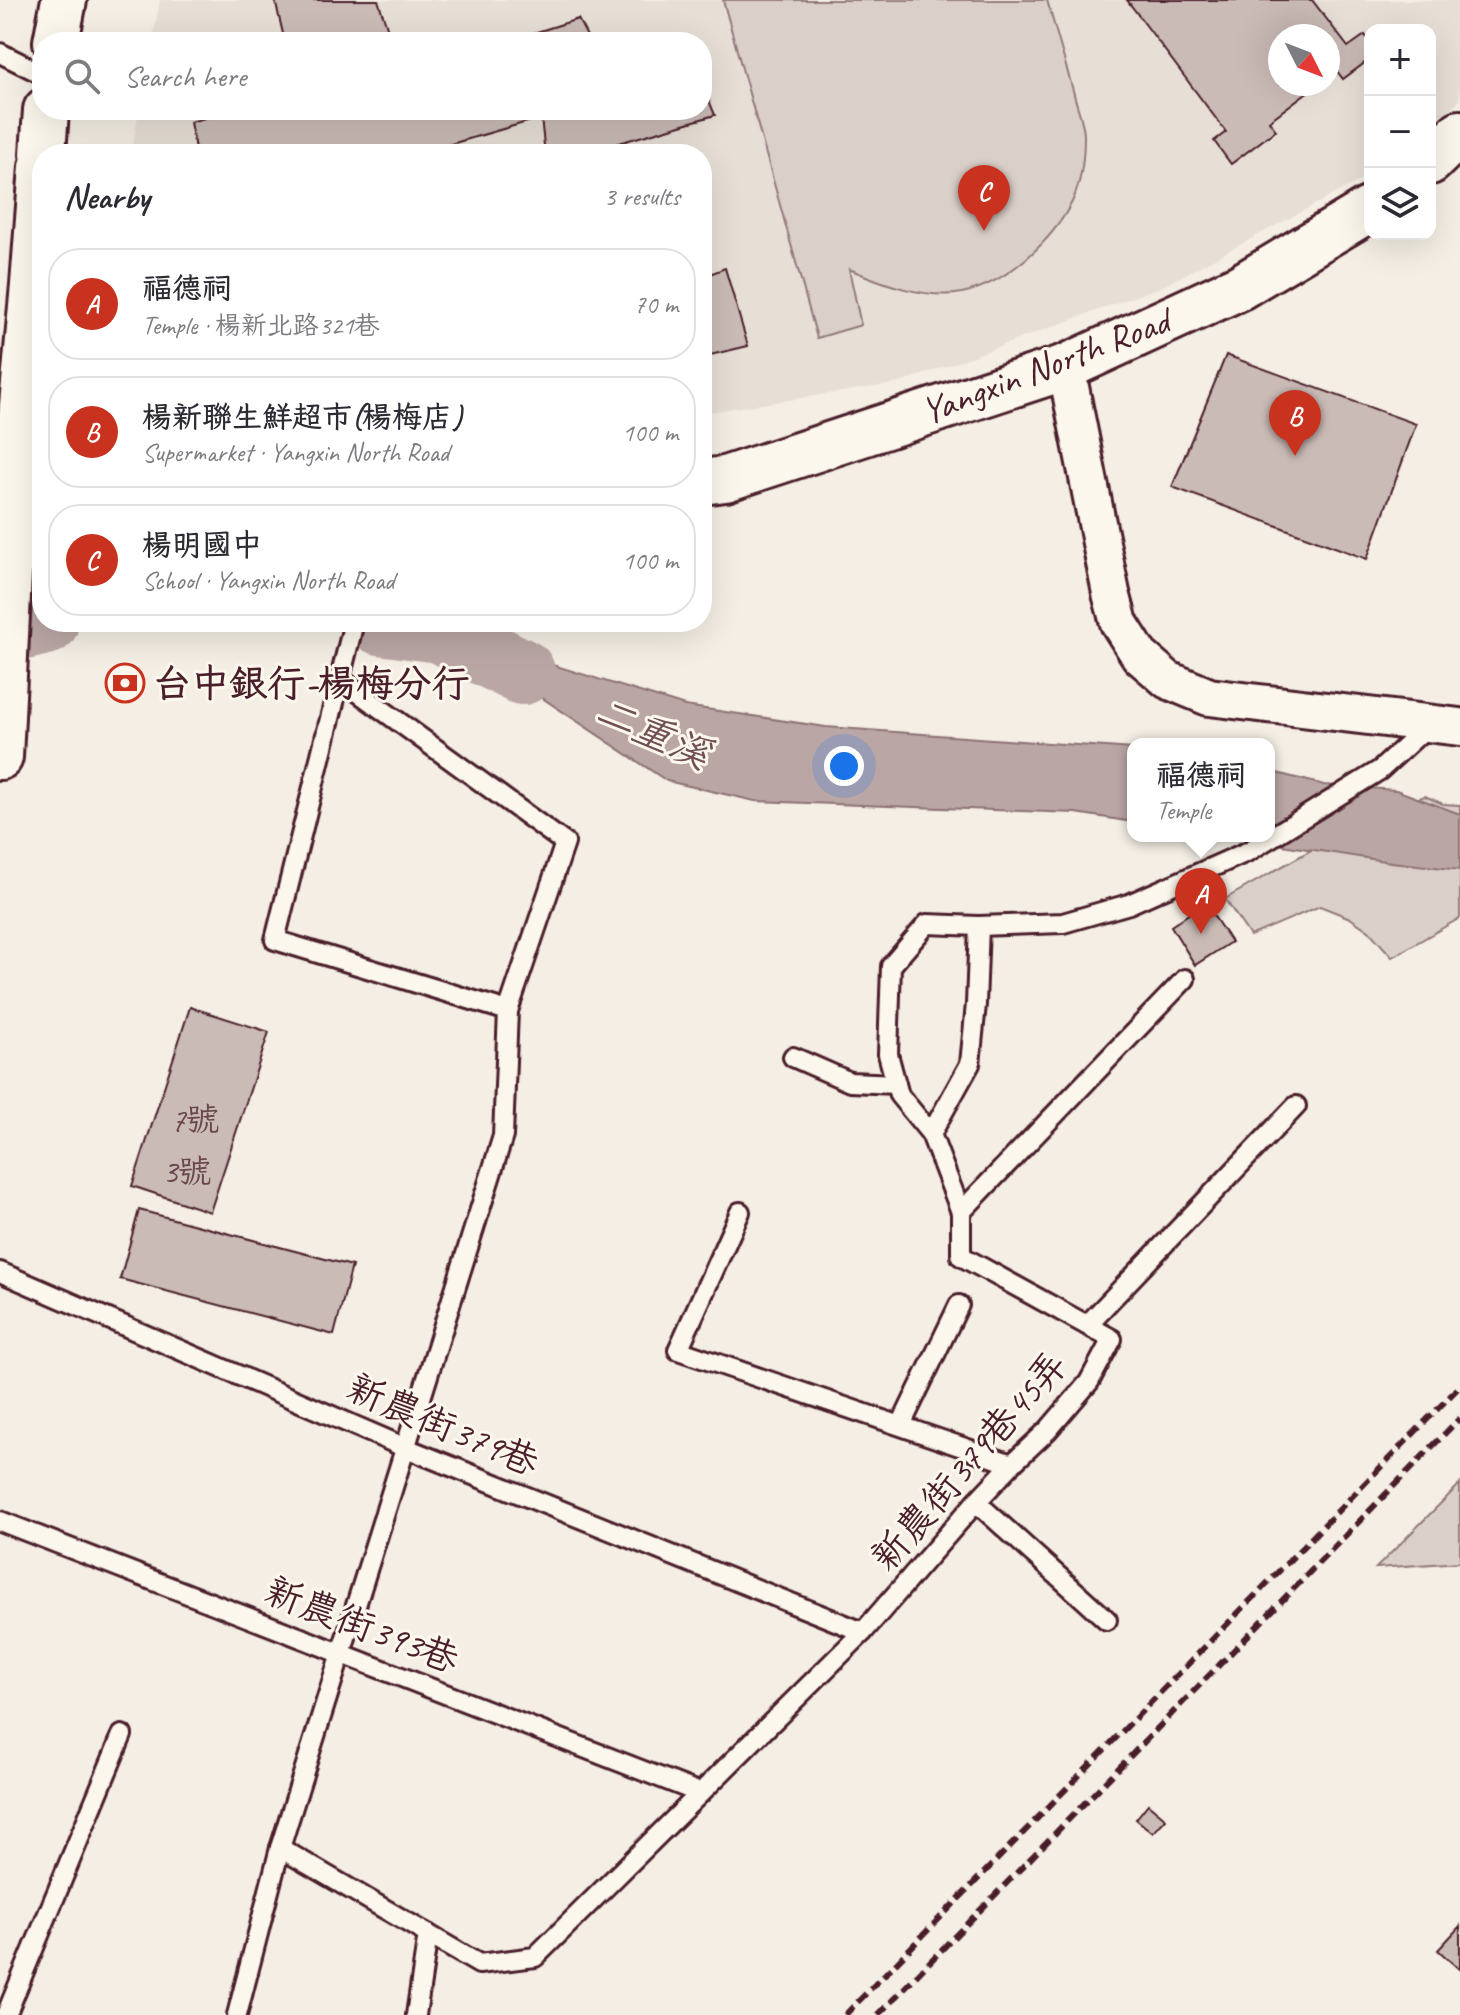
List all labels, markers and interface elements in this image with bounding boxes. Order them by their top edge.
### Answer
north arrow [1268,24,1340,96]
map controls [1364,24,1436,240]
button: + [1364,24,1436,96]
search box [32,32,712,120]
icon: search [60,54,104,98]
text: Search here [124,57,246,95]
button: − [1364,96,1436,168]
pin: C [958,165,1010,231]
button: layers [1364,168,1436,240]
text: Nearby [64,175,150,218]
text: 3 results [604,180,680,213]
text: 福德祠 [142,269,232,307]
text: A [85,288,99,321]
text: 70 m [634,288,678,321]
street label: Yangxin North Road [914,295,1181,435]
text: Temple · 楊新北路321巷 [142,309,380,342]
pin: B [1269,390,1321,456]
text: 楊新聯生鮮超市(楊梅店) [142,398,462,436]
text: B [85,416,99,449]
text: 100 m [622,416,678,449]
text: Supermarket · Yangxin North Road [142,436,449,469]
text: 楊明國中 [142,526,262,564]
text: C [86,544,98,577]
text: 100 m [622,544,678,577]
text: School · Yangxin North Road [142,564,395,597]
place label: 台中銀行-楊梅分行 [153,660,469,707]
bank icon: 台中銀行-楊梅分行 [104,662,146,704]
water label: 二重溪 [588,686,720,781]
popup [1127,738,1275,842]
your location [824,746,864,786]
text: 福德祠 [1156,756,1246,794]
text: Temple [1156,794,1211,827]
pin: A [1175,868,1227,934]
house number: 7號 [170,1098,220,1141]
house number: 3號 [162,1150,212,1193]
street label: 新農街379巷45弄 [861,1342,1077,1580]
street label: 新農街379巷 [340,1364,546,1486]
street label: 新農街393巷 [259,1567,465,1683]

